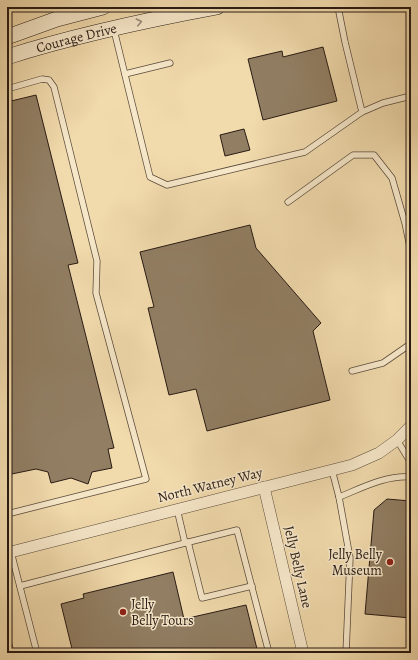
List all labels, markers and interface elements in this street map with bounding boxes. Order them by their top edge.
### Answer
street label: Courage Drive [34,18,118,57]
one-way arrow [136,19,143,27]
street label: North Watney Way [156,463,265,507]
street label: Jelly Belly Lane [279,524,317,610]
place label: Jelly Belly Museum [328,545,383,580]
marker: Jelly Belly Museum [385,557,395,567]
place label: Jelly Belly Tours [131,595,194,630]
marker: Jelly Belly Tours [118,607,128,617]

